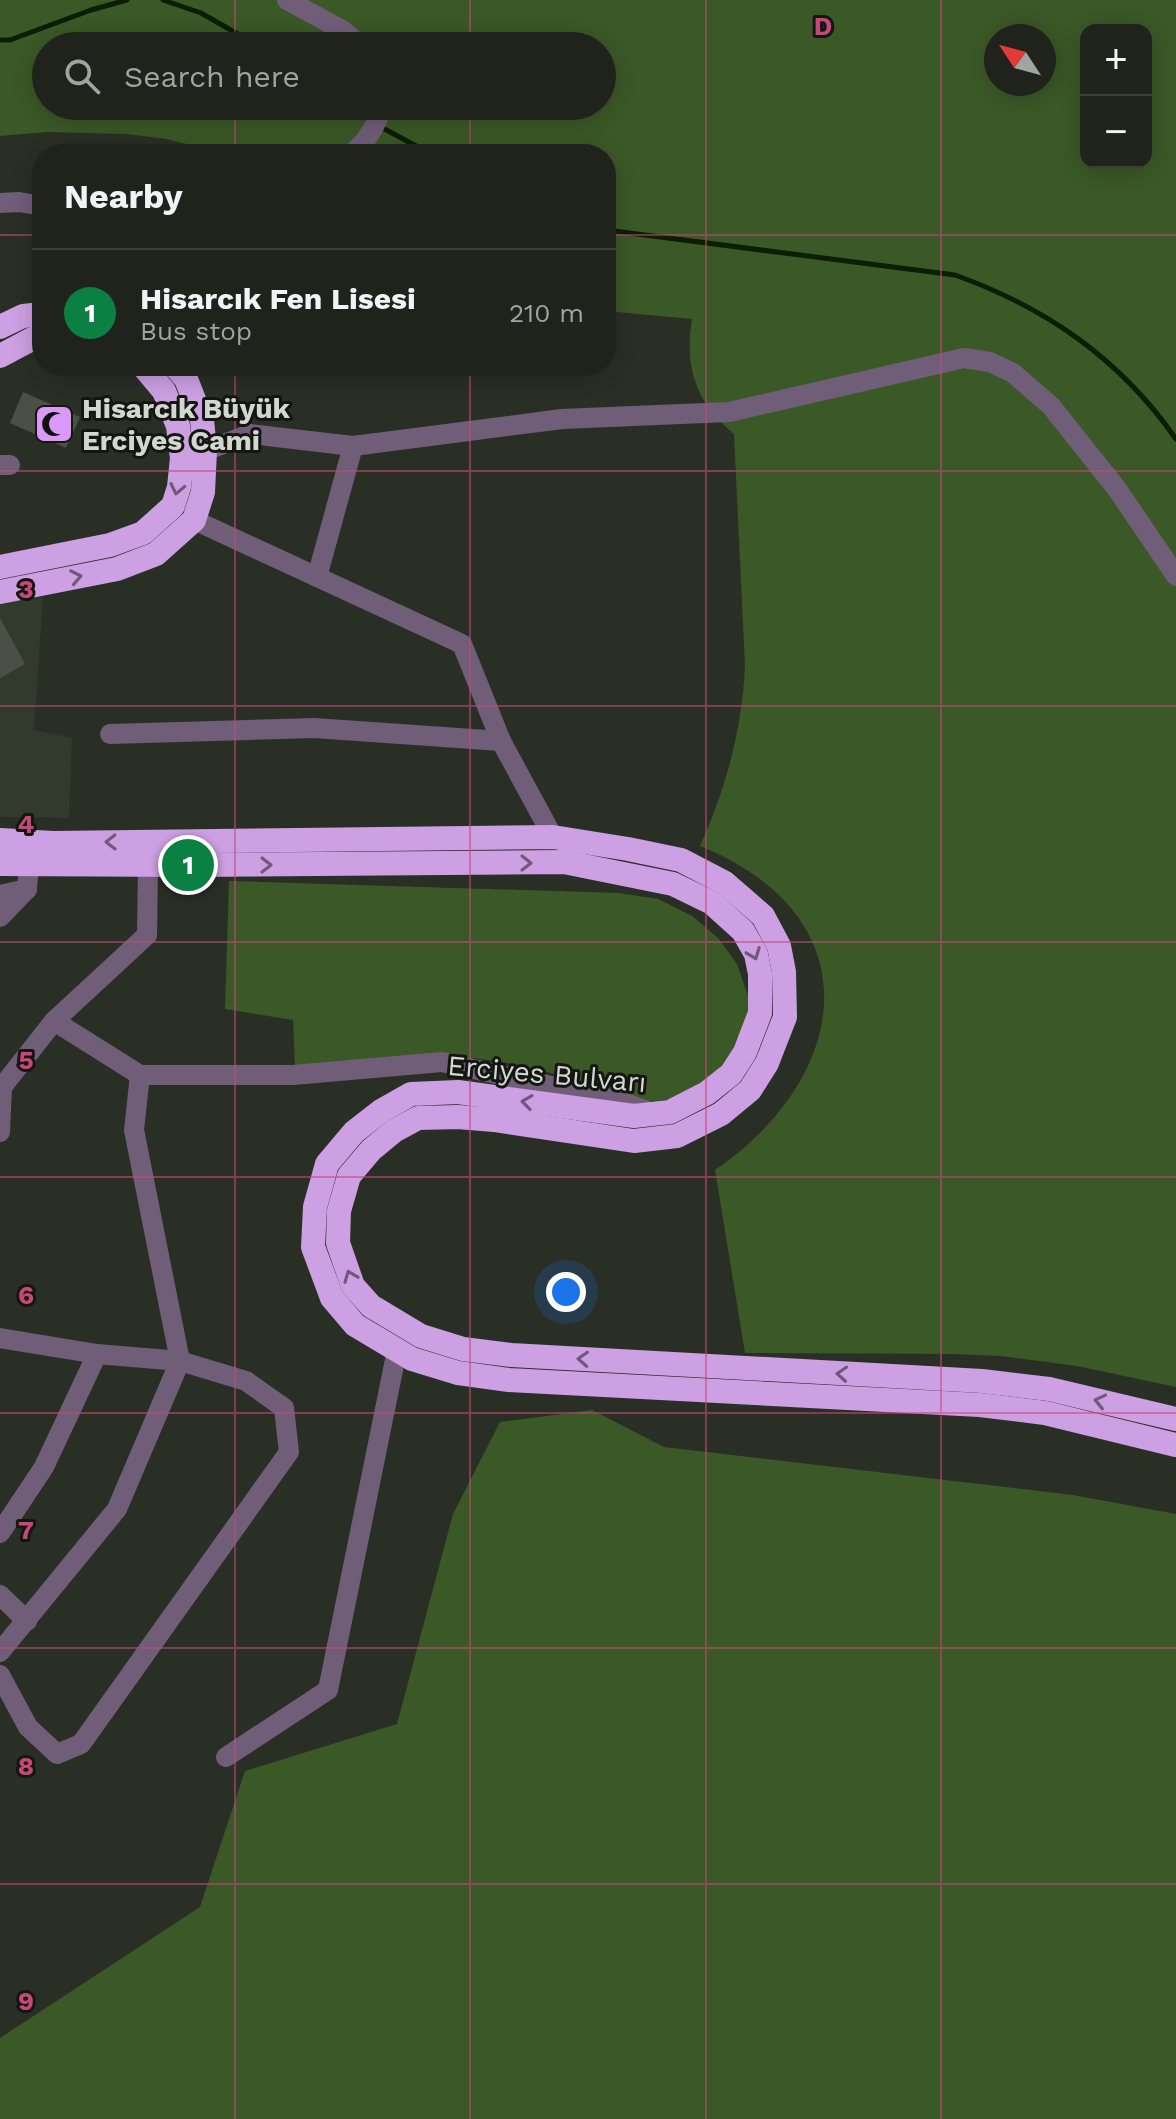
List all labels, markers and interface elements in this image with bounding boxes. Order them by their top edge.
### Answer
text: D [814,11,832,41]
north arrow [984,24,1056,96]
map controls [1080,24,1152,168]
button: + [1080,24,1152,96]
search box [32,32,616,120]
icon: search [60,54,104,98]
text: Search here [124,59,300,94]
button: − [1080,96,1152,168]
text: Nearby [64,176,183,216]
text: Hisarcık Fen Lisesi [140,281,416,316]
text: 1 [84,298,96,328]
text: 210 m [509,298,584,328]
text: Bus stop [140,316,252,346]
place label: Hisarcık Büyük Erciyes Cami [82,392,291,457]
mosque icon: Hisarcık Büyük Erciyes Cami [33,403,75,445]
one-way arrow [169,481,186,495]
one-way arrow [69,569,83,586]
text: 3 [18,574,34,604]
text: 4 [18,809,35,839]
one-way arrow [104,833,117,851]
pin: 1 [162,835,214,895]
one-way arrow [520,854,533,871]
one-way arrow [260,856,273,874]
one-way arrow [744,946,761,960]
text: 5 [18,1045,34,1075]
street label: Erciyes Bulvarı [446,1049,648,1099]
one-way arrow [520,1094,534,1111]
one-way arrow [344,1269,360,1284]
your location [546,1272,586,1312]
text: 6 [18,1280,34,1310]
one-way arrow [576,1351,589,1368]
one-way arrow [835,1365,848,1382]
one-way arrow [1094,1393,1108,1410]
text: 7 [18,1515,34,1545]
text: 8 [18,1751,34,1781]
text: 9 [18,1986,34,2016]

